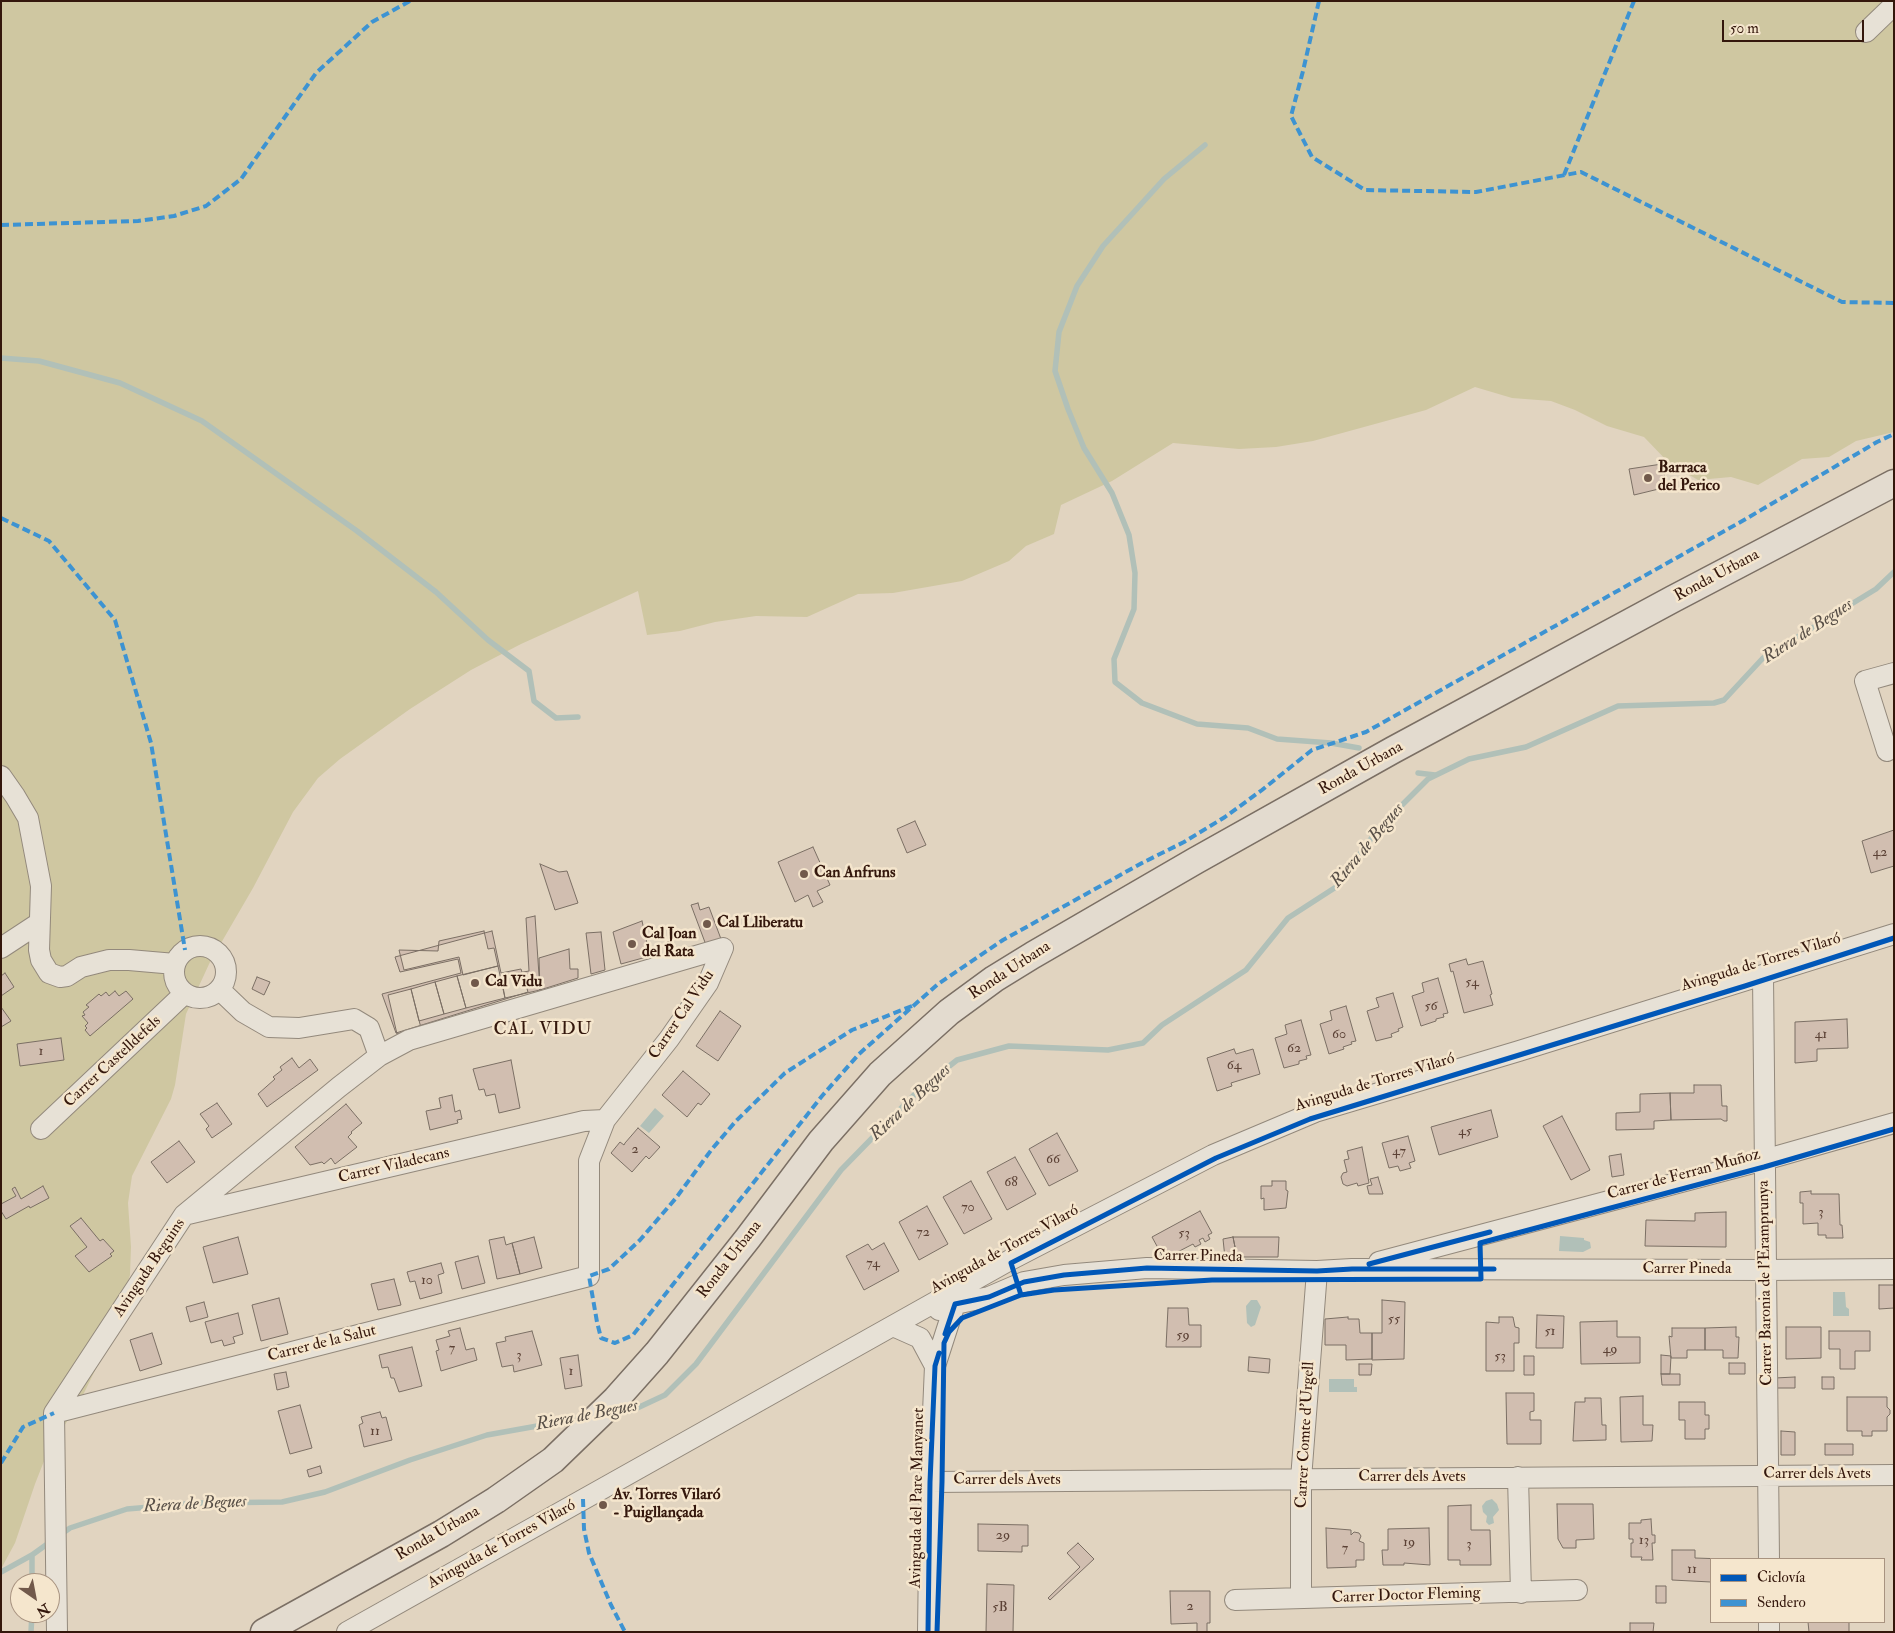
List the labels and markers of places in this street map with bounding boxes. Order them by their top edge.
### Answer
place label: Barraca del Perico [1658,459,1720,497]
marker: Barraca del Perico [1642,472,1654,484]
place label: Can Anfruns [814,864,895,884]
marker: Can Anfruns [798,868,810,880]
place label: Cal Lliberatu [717,914,803,934]
marker: Cal Lliberatu [701,918,713,930]
place label: Cal Joan del Rata [642,925,696,963]
marker: Cal Joan del Rata [626,938,638,950]
place label: Cal Vidu [485,973,542,993]
marker: Cal Vidu [469,977,481,989]
place label: Av. Torres Vilaró - Puigllançada [613,1486,720,1524]
marker: Av. Torres Vilaró - Puigllançada [597,1499,609,1511]

